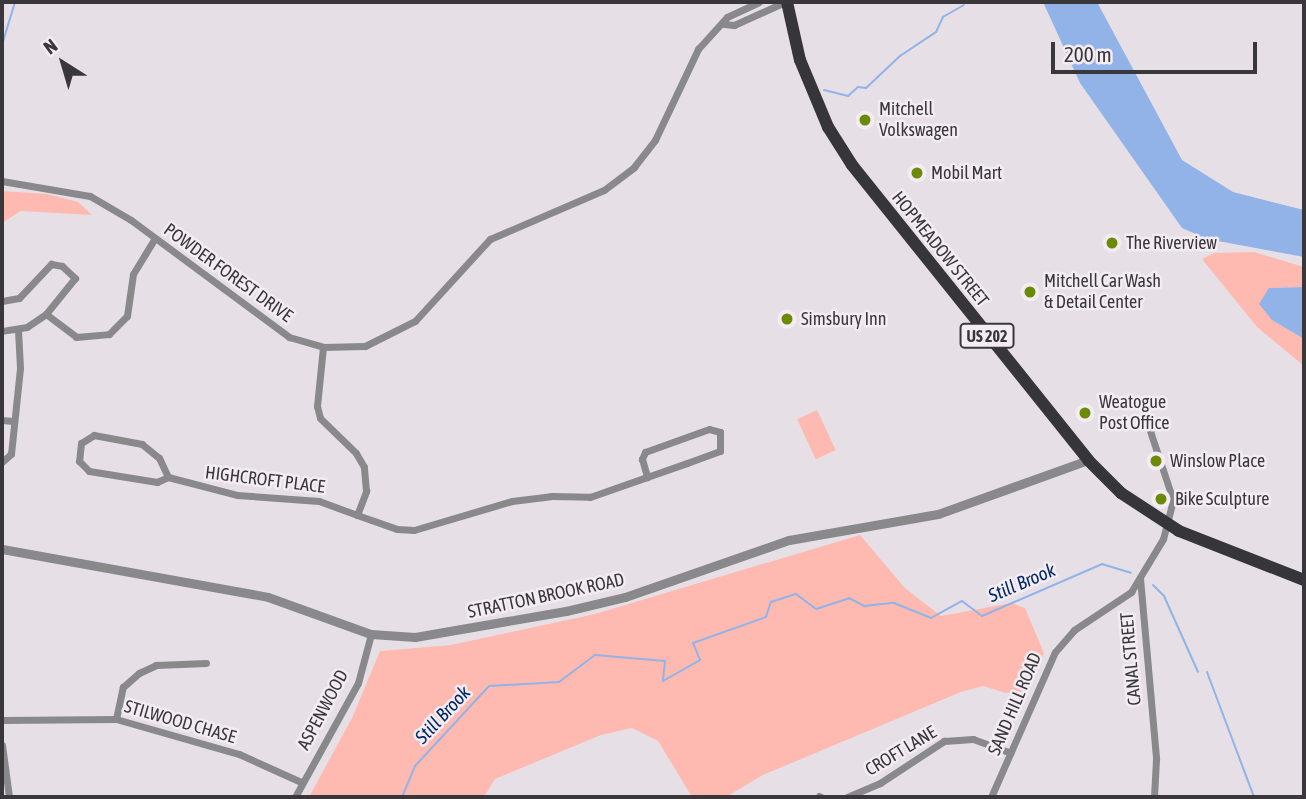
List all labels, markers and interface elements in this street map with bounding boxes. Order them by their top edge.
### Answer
north arrow [28,28,98,98]
scale bar [1054,28,1260,72]
text: N [39,34,61,58]
text: 200 m [1064,42,1112,66]
place label: Mitchell Volkswagen [879,99,958,142]
marker: Mitchell Volkswagen [857,112,873,128]
place label: Mobil Mart [931,162,1002,184]
marker: Mobil Mart [909,165,925,181]
street label: HOPMEADOW STREET [887,187,993,311]
street label: POWDER FOREST DRIVE [159,219,297,327]
place label: The Riverview [1126,232,1217,254]
marker: The Riverview [1104,235,1120,251]
place label: Mitchell Car Wash & Detail Center [1044,271,1161,314]
marker: Mitchell Car Wash & Detail Center [1022,284,1038,300]
place label: Simsbury Inn [801,308,886,330]
marker: Simsbury Inn [779,311,795,327]
road number: US 202 [959,324,1015,348]
place label: Weatogue Post Office [1099,392,1169,434]
marker: Weatogue Post Office [1077,405,1093,421]
place label: Winslow Place [1170,450,1265,472]
marker: Winslow Place [1148,453,1164,469]
street label: HIGHCROFT PLACE [204,462,326,498]
place label: Bike Sculpture [1175,488,1269,510]
marker: Bike Sculpture [1153,491,1169,507]
water label: Still Brook [985,559,1059,607]
street label: STRATTON BROOK ROAD [466,569,626,623]
street label: CANAL STREET [1116,611,1146,707]
street label: SAND HILL ROAD [984,650,1046,758]
street label: ASPENWOOD [293,666,353,754]
water label: Still Brook [411,681,475,749]
street label: STILWOOD CHASE [122,696,238,748]
street label: CROFT LANE [862,721,940,781]

